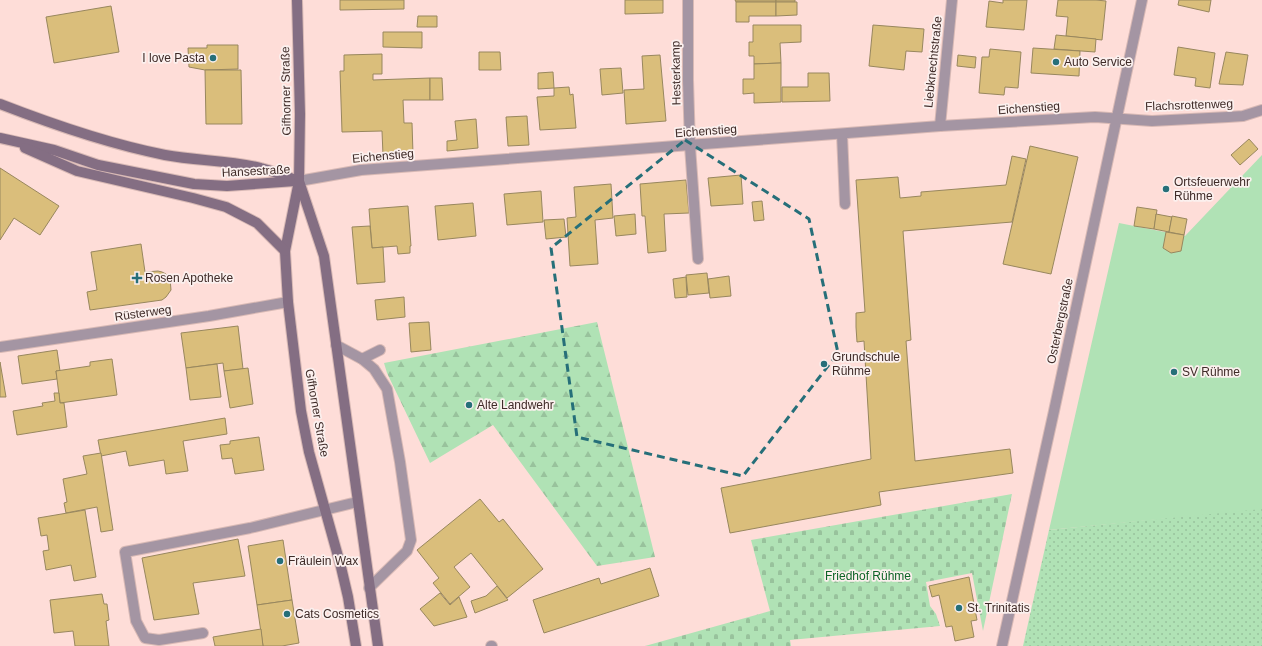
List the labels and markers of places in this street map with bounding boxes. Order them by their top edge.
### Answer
place label: I love Pasta [142,51,205,65]
marker: I love Pasta [208,53,218,63]
place label: Auto Service [1064,55,1132,69]
marker: Auto Service [1051,57,1061,67]
place label: Ortsfeuerwehr Rühme [1174,175,1250,203]
marker: Ortsfeuerwehr Rühme [1161,184,1171,194]
place label: Rosen Apotheke [145,271,233,285]
marker: Rosen Apotheke [132,273,142,283]
place label: Grundschule Rühme [832,350,900,378]
marker: Grundschule Rühme [819,359,829,369]
place label: SV Rühme [1182,365,1240,379]
marker: SV Rühme [1169,367,1179,377]
place label: Alte Landwehr [477,398,554,412]
marker: Alte Landwehr [464,400,474,410]
place label: Fräulein Wax [288,554,358,568]
marker: Fräulein Wax [275,556,285,566]
place label: St. Trinitatis [967,601,1030,615]
marker: St. Trinitatis [954,603,964,613]
place label: Cats Cosmetics [295,607,379,621]
marker: Cats Cosmetics [282,609,292,619]

